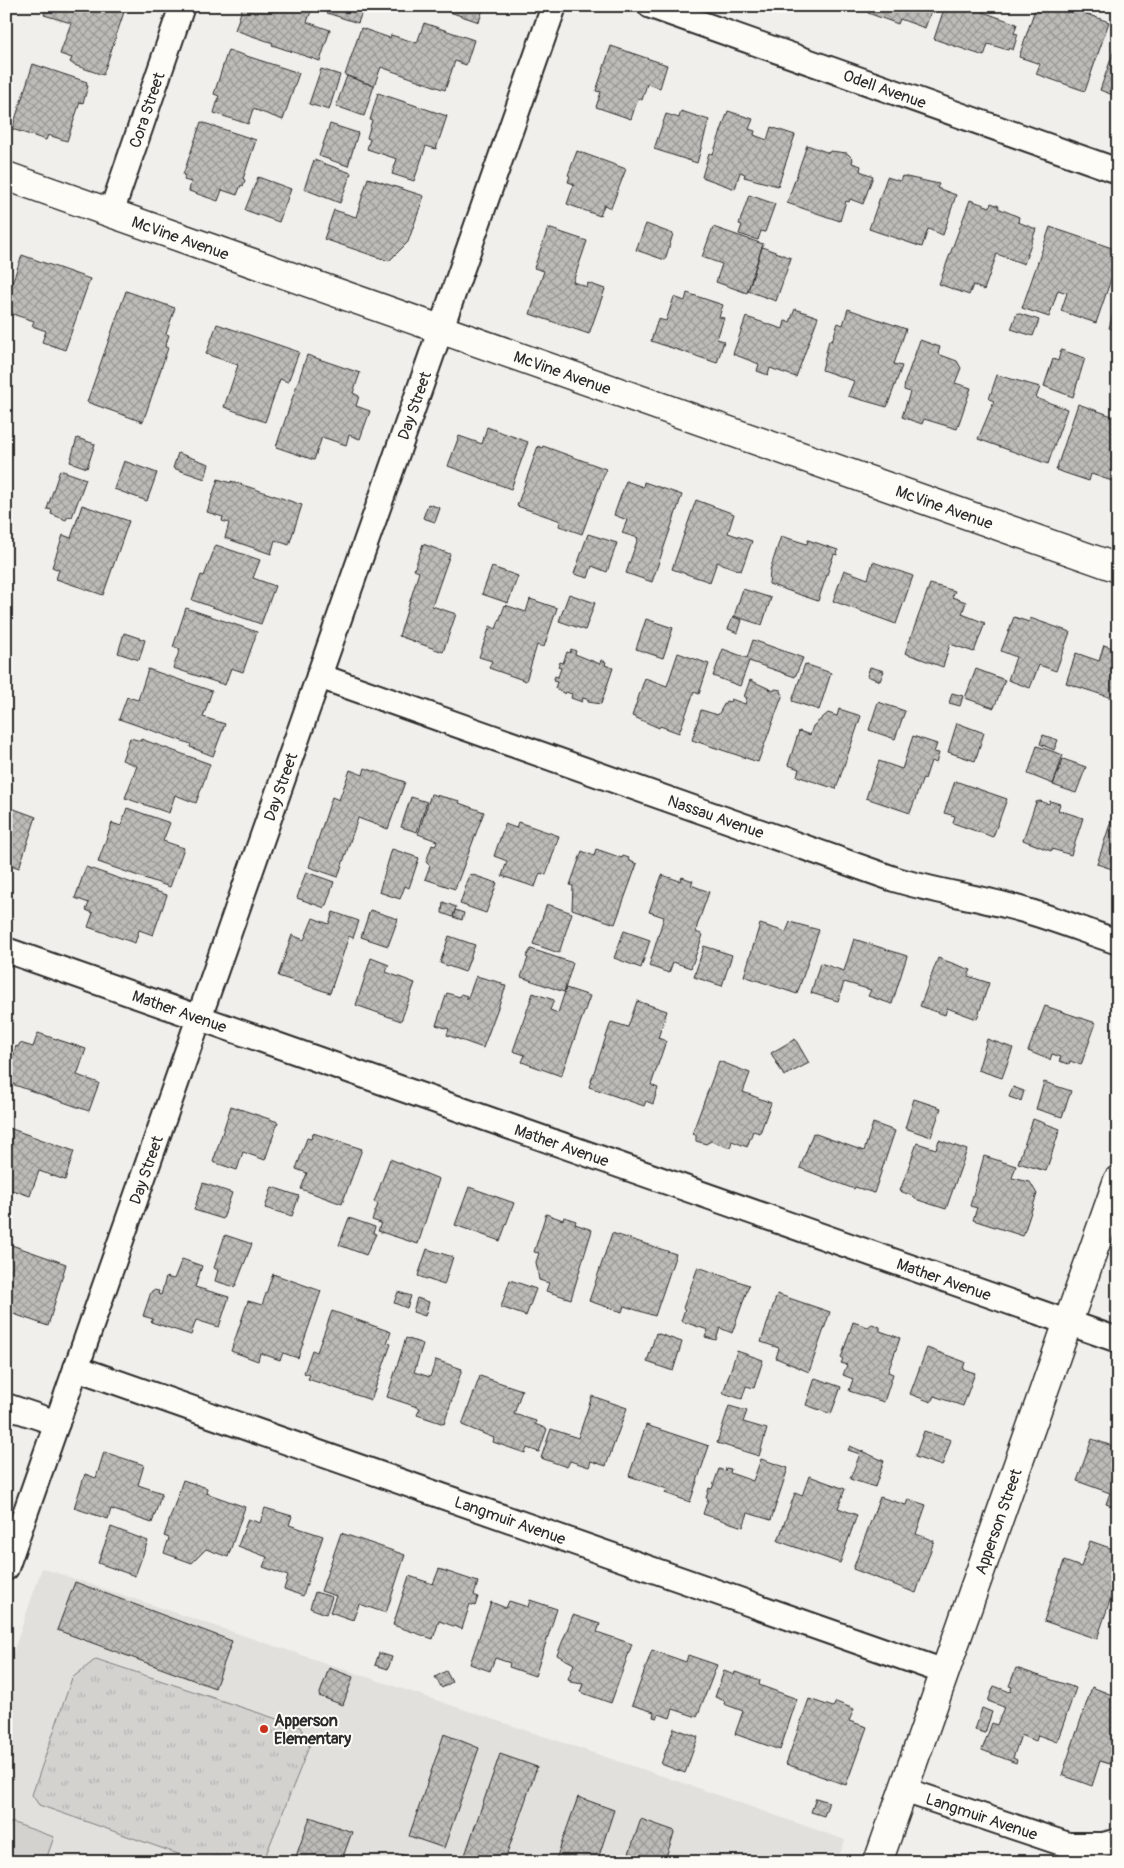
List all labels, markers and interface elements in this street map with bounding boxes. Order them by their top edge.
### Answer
street label: Odell Avenue [840,66,929,113]
street label: Cora Street [125,69,170,151]
street label: McVine Avenue [129,212,232,265]
street label: McVine Avenue [511,347,613,399]
street label: Day Street [394,368,436,443]
street label: McVine Avenue [893,481,995,534]
street label: Day Street [260,750,302,824]
street label: Nassau Avenue [665,791,766,843]
street label: Mather Avenue [129,986,229,1038]
street label: Mather Avenue [512,1120,612,1172]
street label: Day Street [125,1133,168,1207]
street label: Mather Avenue [894,1254,994,1306]
street label: Apperson Street [971,1466,1027,1577]
street label: Langmuir Avenue [451,1492,568,1550]
place label: Apperson Elementary [274,1711,351,1749]
marker: Apperson Elementary [258,1723,270,1735]
street label: Langmuir Avenue [923,1789,1040,1845]

